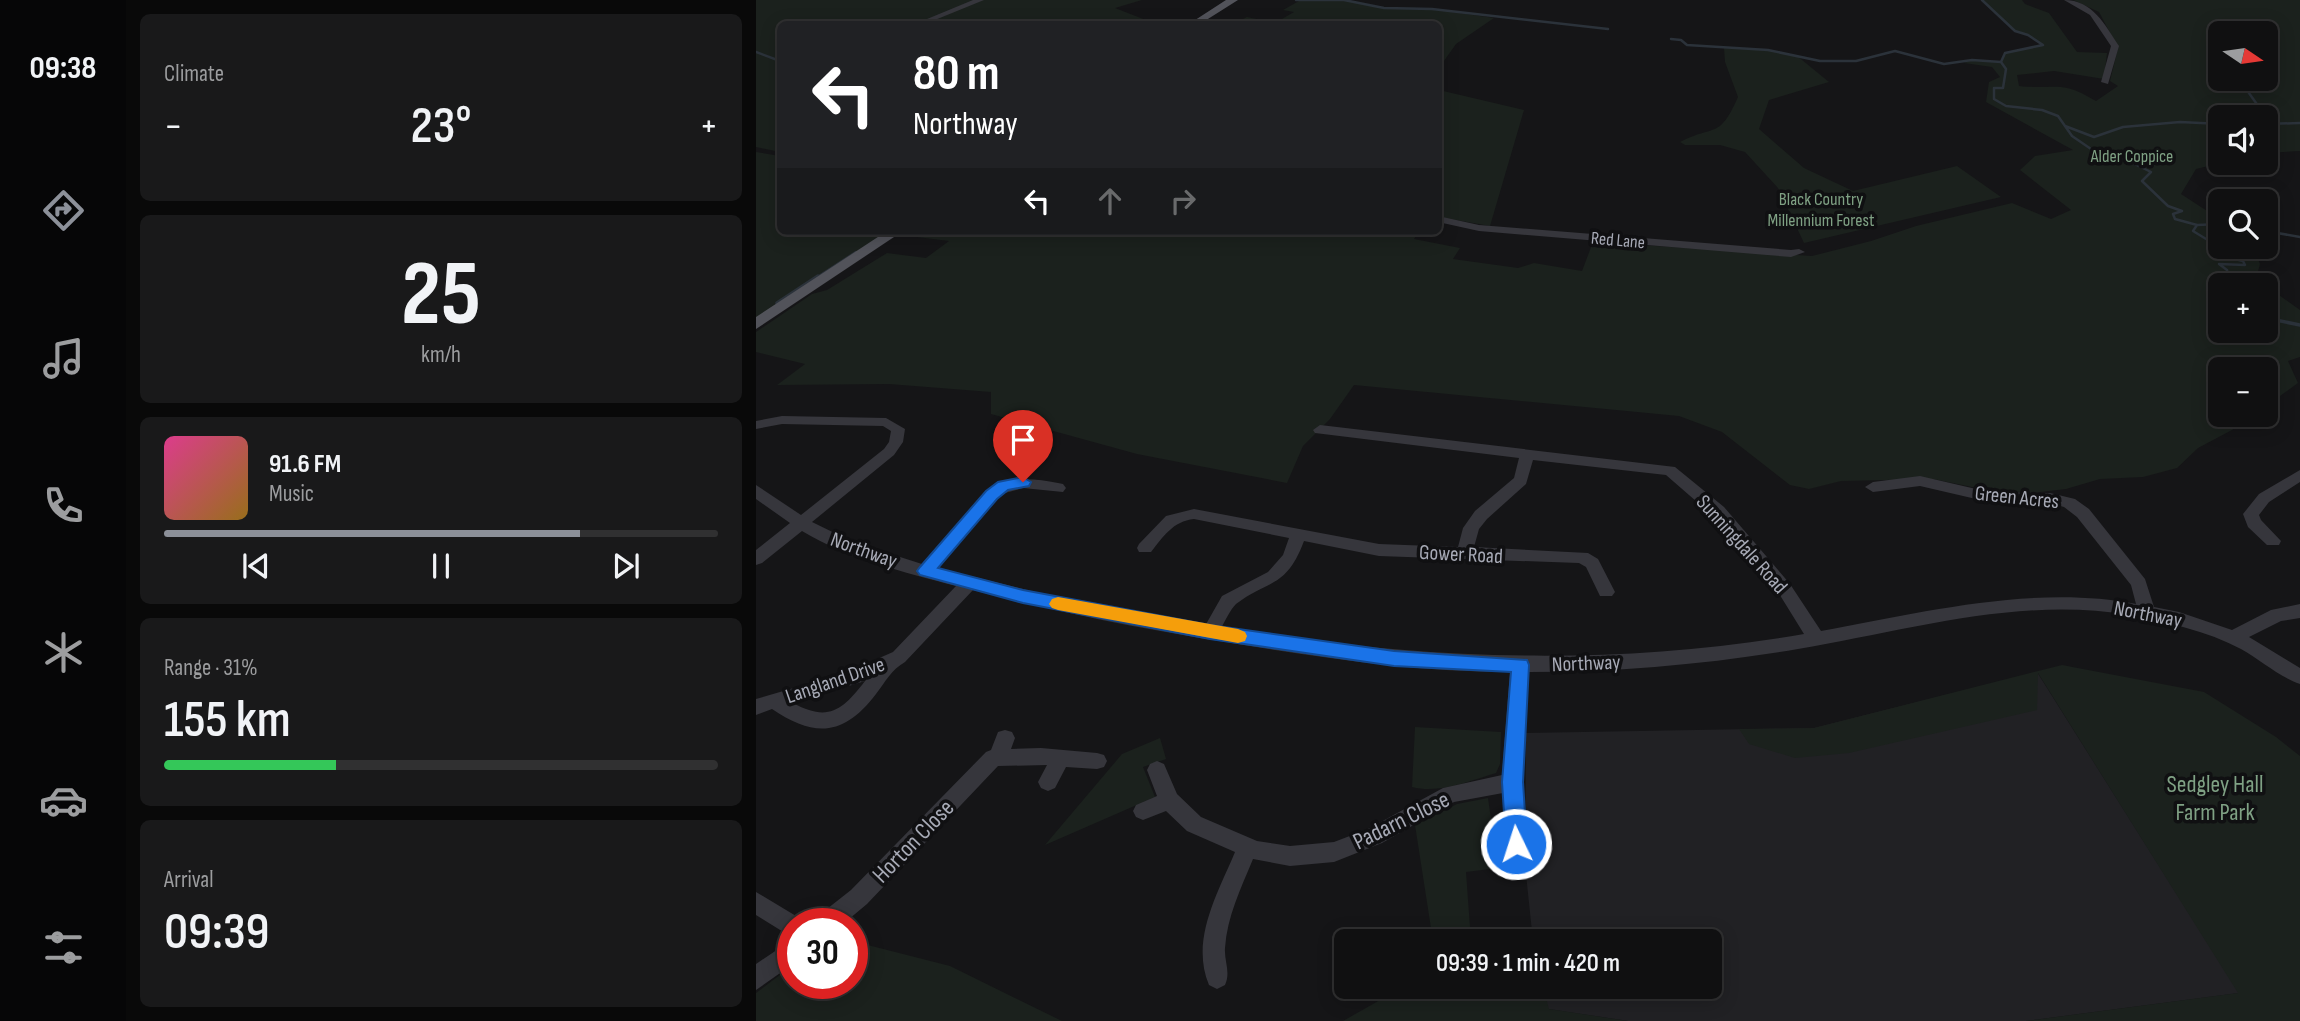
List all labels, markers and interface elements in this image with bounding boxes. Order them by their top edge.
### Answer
north arrow [2208,21,2278,91]
map controls [2208,21,2278,427]
text: 80 m [913,45,1000,104]
text: 09:38 [30,49,96,88]
icon: left [798,49,889,140]
text: Climate [164,60,224,88]
text: 23° [411,95,471,158]
text: − [164,104,183,149]
text: + [699,104,718,149]
text: Northway [913,105,1018,144]
button: sound [2208,105,2278,175]
park label: Alder Coppice [2090,146,2173,167]
icon: left [1018,182,1056,220]
icon: ahead [1091,182,1129,220]
icon: right [1164,182,1202,220]
icon: directions [39,186,88,235]
park label: Black Country Millennium Forest [1768,189,1875,231]
button: search [2208,189,2278,259]
street label: Red Lane [1590,228,1646,253]
text: 25 [401,241,481,350]
button: + [2208,273,2278,343]
icon: music [39,334,88,383]
text: km/h [421,341,461,369]
button: − [2208,357,2278,427]
pin [993,410,1053,482]
icon: arrive [1004,421,1042,459]
text: 91.6 FM [269,449,341,480]
text: Music [269,480,314,508]
icon: phone [39,481,88,530]
street label: Green Acres [1974,481,2060,514]
street label: Sunningdale Road [1691,490,1793,599]
street label: Northway [827,527,900,574]
street label: Gower Road [1419,540,1503,569]
icon: previous [237,547,275,585]
icon: pause [422,547,460,585]
icon: next [607,547,645,585]
street label: Northway [2112,596,2184,633]
icon: climate [39,628,88,677]
street label: Northway [1551,650,1621,677]
street label: Langland Drive [782,652,888,709]
text: Range · 31% [164,654,258,682]
text: 155 km [164,689,291,752]
park label: Sedgley Hall Farm Park [2167,770,2263,827]
icon: car [39,776,88,825]
street label: Padarn Close [1348,785,1454,856]
street label: Horton Close [867,794,960,889]
position arrow [1479,807,1553,881]
text: Arrival [164,866,213,894]
text: 09:39 [164,901,270,964]
speed limit sign: 30 [777,908,868,999]
icon: filters [39,923,88,972]
text: 09:39 · 1 min · 420 m [1436,948,1620,979]

